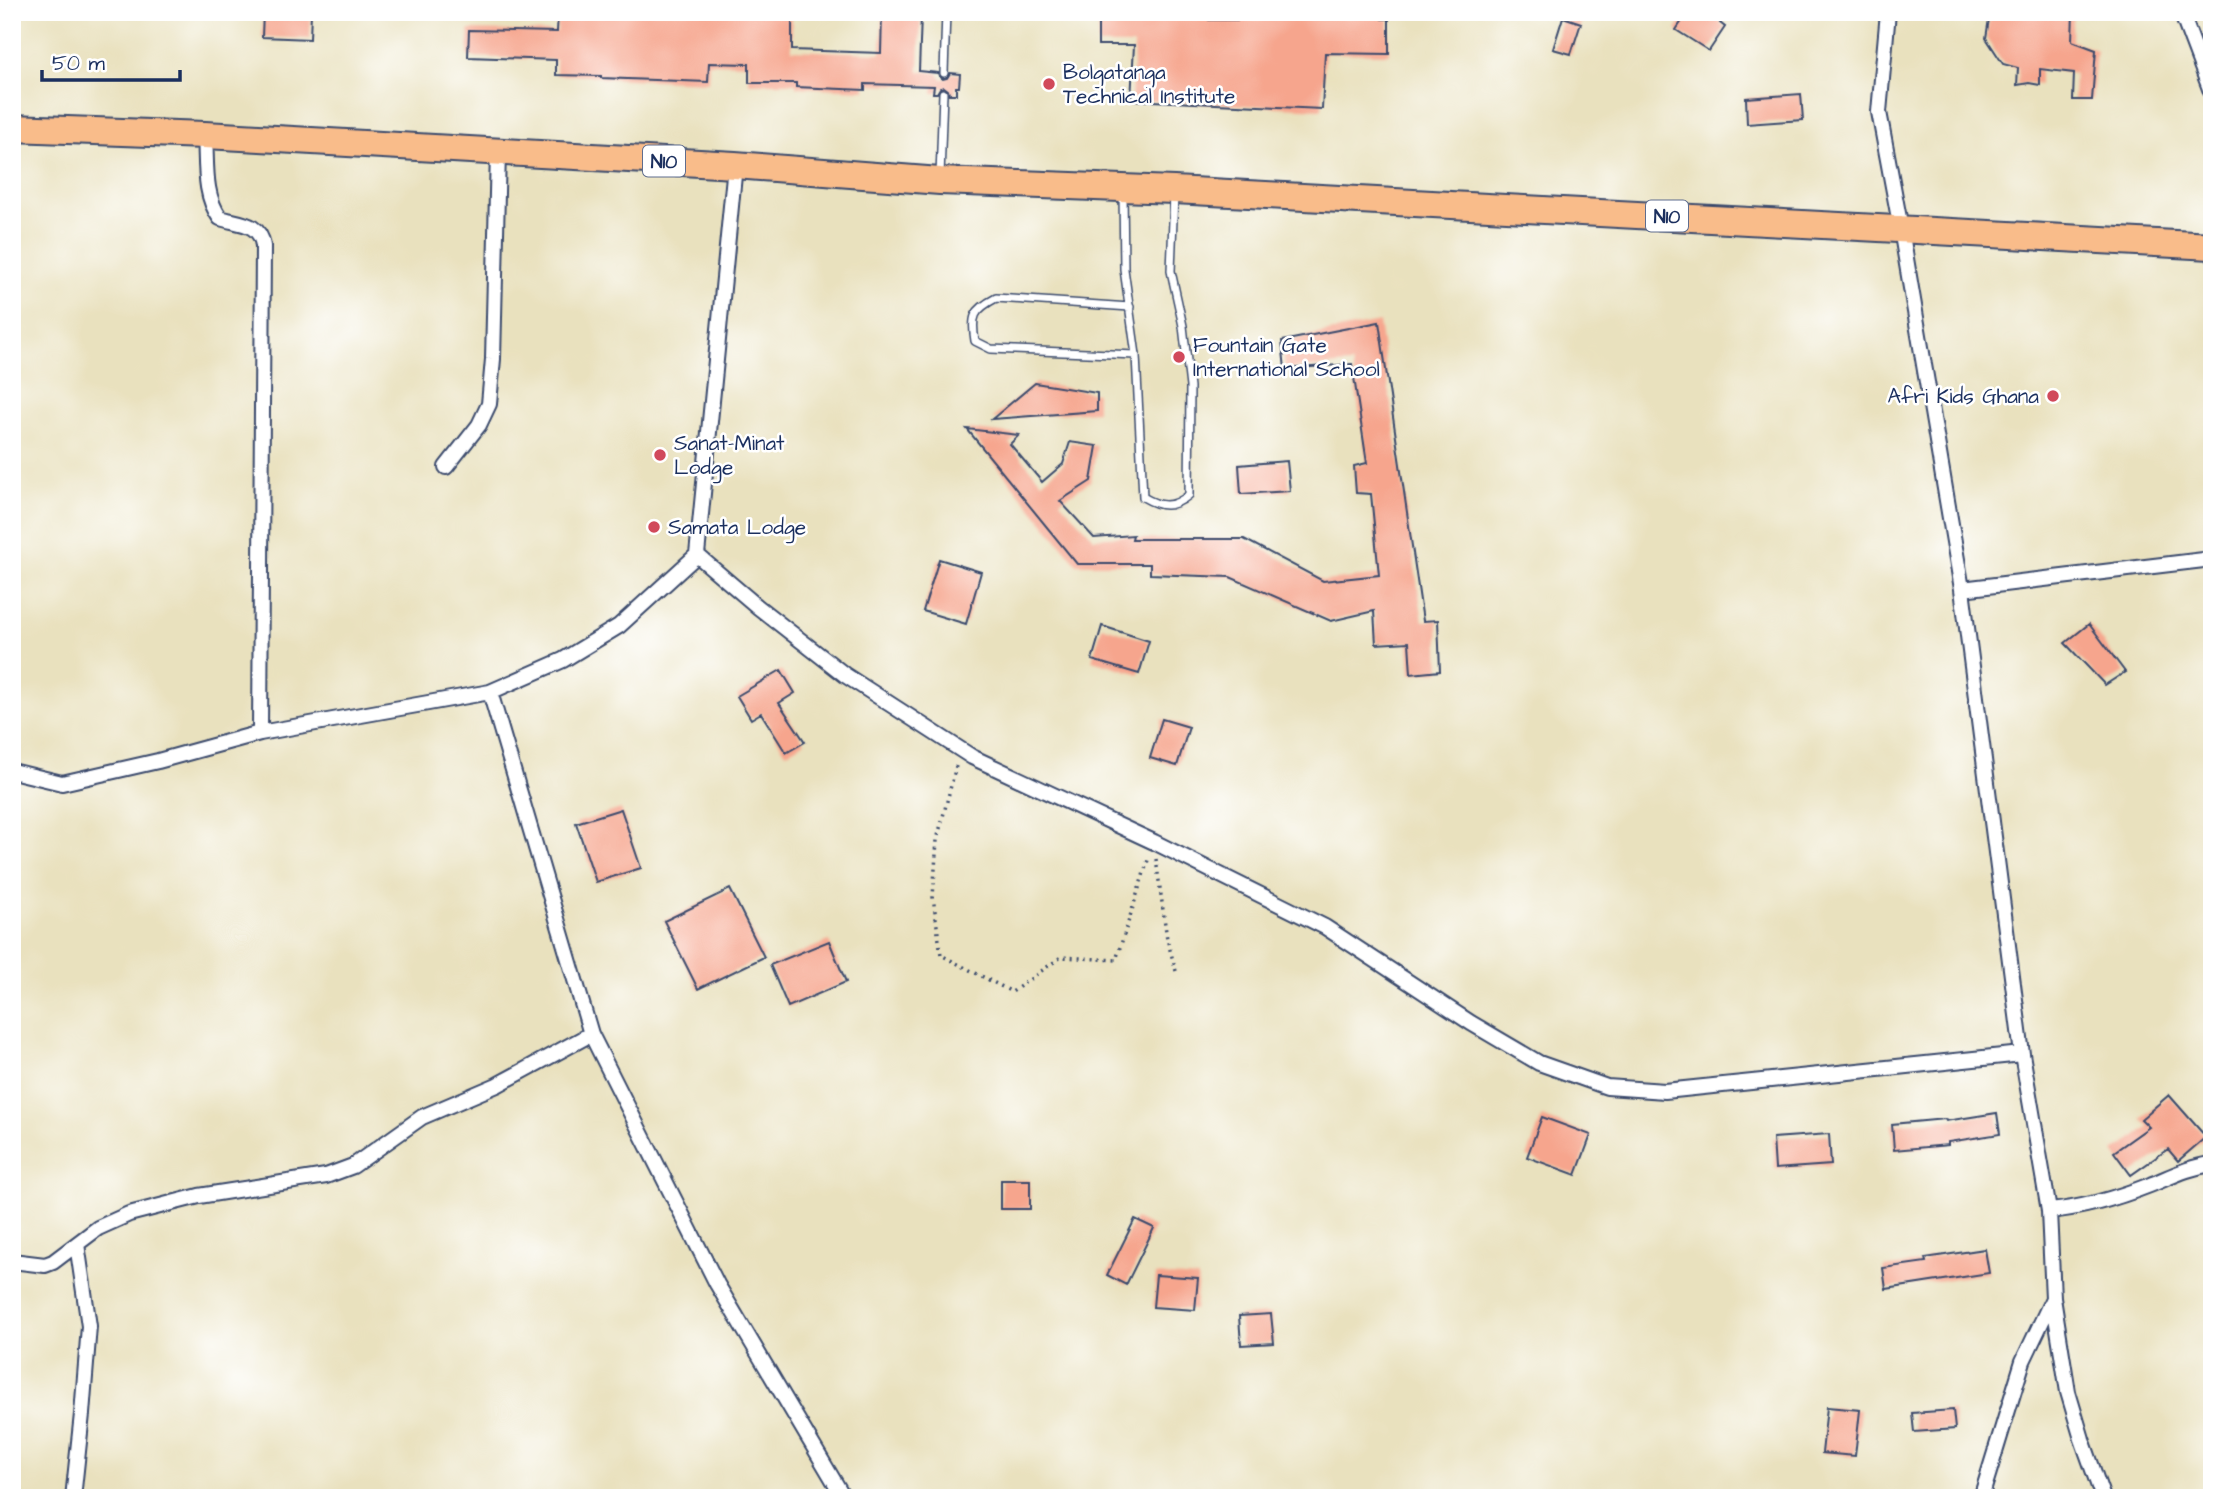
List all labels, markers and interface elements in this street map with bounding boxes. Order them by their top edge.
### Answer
scale bar [42,38,180,82]
text: 50 m [52,49,106,78]
place label: Bolgatanga Technical Institute [1063,58,1235,111]
marker: Bolgatanga Technical Institute [1041,76,1057,92]
road number: N10 [643,146,685,176]
road number: N10 [1646,200,1688,232]
place label: Fountain Gate International School [1193,331,1380,384]
marker: Fountain Gate International School [1171,349,1187,365]
place label: Afri Kids Ghana [1887,382,2039,411]
marker: Afri Kids Ghana [2045,388,2061,404]
place label: Sanat-Minat Lodge [674,429,785,484]
marker: Sanat-Minat Lodge [652,447,668,463]
place label: Samata Lodge [668,513,806,544]
marker: Samata Lodge [646,519,662,535]

